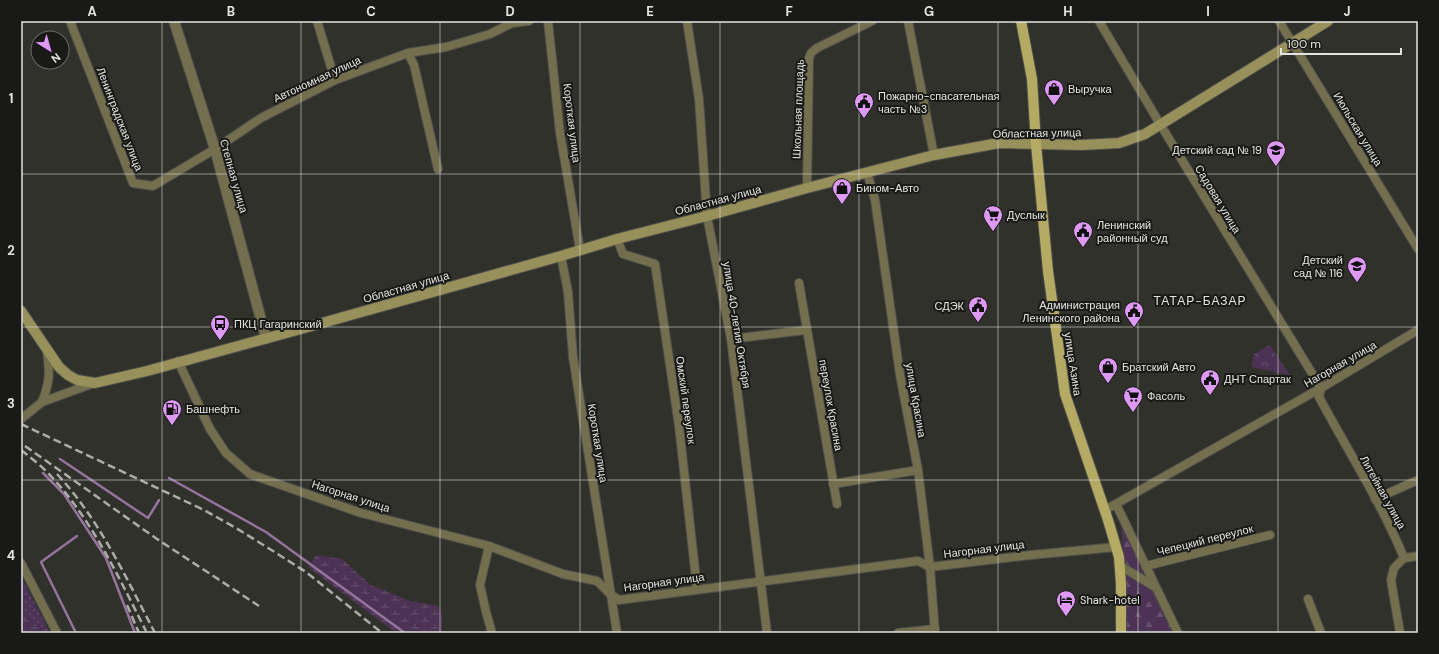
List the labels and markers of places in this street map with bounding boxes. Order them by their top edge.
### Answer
shop icon: Выручка [1043,78,1065,106]
place label: Выручка [1068,82,1113,96]
place label: Пожарно-спасательная часть №3 [878,89,1000,116]
public building icon: Пожарно-спасательная часть №3 [853,91,875,119]
school or university icon: Детский сад № 19 [1265,139,1287,167]
place label: Детский сад № 19 [1172,143,1262,157]
shop icon: Бином-Авто [831,177,853,205]
place label: Бином-Авто [856,181,919,195]
supermarket icon: Дуслык [982,204,1004,232]
place label: Дуслык [1007,208,1045,222]
place label: Ленинский районный суд [1097,218,1168,245]
public building icon: Ленинский районный суд [1072,220,1094,248]
place label: Детский сад № 116 [1294,253,1343,280]
school or university icon: Детский сад № 116 [1346,255,1368,283]
public building icon: СДЭК [967,295,989,323]
place label: Администрация Ленинского района [1022,298,1121,325]
place label: СДЭК [935,299,965,313]
public building icon: Администрация Ленинского района [1123,300,1145,328]
bus stop icon: ПКЦ Гагаринский [209,313,231,341]
place label: ПКЦ Гагаринский [234,317,322,331]
shop icon: Братский Авто [1097,356,1119,384]
place label: Братский Авто [1122,360,1196,374]
public building icon: ДНТ Спартак [1199,368,1221,396]
place label: ДНТ Спартак [1224,372,1291,386]
supermarket icon: Фасоль [1122,385,1144,413]
place label: Фасоль [1147,389,1185,403]
fuel station icon: Башнефть [161,398,183,426]
place label: Башнефть [186,402,240,416]
hotel icon: Shark-hotel [1055,589,1077,617]
place label: Shark-hotel [1080,593,1140,607]

